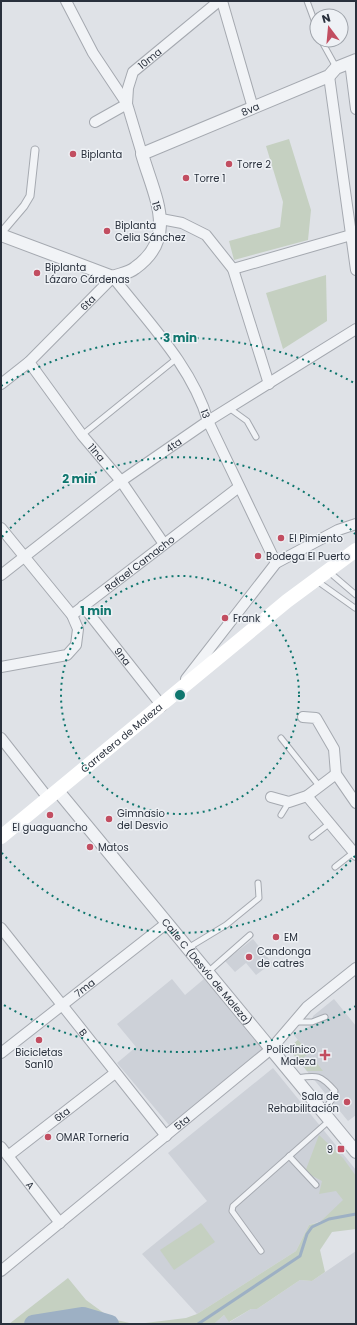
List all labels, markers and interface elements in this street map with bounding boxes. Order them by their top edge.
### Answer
north arrow [309,8,349,48]
text: N [320,10,332,27]
street label: 10ma [135,44,165,73]
street label: 8va [239,99,262,120]
place label: Biplanta [81,147,122,162]
marker: Biplanta [68,149,78,159]
place label: Torre 2 [237,157,271,172]
marker: Torre 2 [224,159,234,169]
place label: Torre 1 [194,171,225,186]
marker: Torre 1 [181,173,191,183]
street label: 15 [148,200,165,213]
place label: Biplanta Celia Sánchez [115,218,186,245]
marker: Biplanta Celia Sánchez [102,226,112,236]
place label: Biplanta Lázaro Cárdenas [45,260,130,287]
marker: Biplanta Lázaro Cárdenas [32,268,42,278]
street label: 6ta [77,292,99,314]
text: 3 min [163,329,197,346]
street label: 13 [197,407,214,421]
street label: 4ta [162,434,185,456]
street label: 11na [84,440,108,465]
text: 2 min [62,470,96,487]
place label: El Pimiento [289,531,343,546]
street label: Rafael Camacho [102,532,178,595]
marker: El Pimiento [276,533,286,543]
place label: Bodega El Puerto [266,549,350,564]
marker: Bodega El Puerto [253,551,263,561]
text: 1 min [80,602,112,619]
place label: Frank [233,611,261,626]
marker: Frank [220,613,230,623]
street label: 9na [110,644,134,669]
centre of rings [173,688,187,702]
street label: Carretera de Maleza [77,700,166,776]
place label: Gimnasio del Desvio [117,806,168,833]
marker: El guaguancho [45,810,55,820]
marker: Gimnasio del Desvio [104,814,114,824]
place label: El guaguancho [12,820,88,835]
place label: Matos [98,840,129,855]
marker: Matos [85,842,95,852]
street label: Calle C (Desvío de Maleza) [158,915,255,1028]
place label: EM [284,930,298,945]
marker: EM [271,932,281,942]
place label: Candonga de catres [257,944,311,971]
marker: Candonga de catres [244,952,254,962]
street label: 7ma [71,975,98,1001]
street label: B [75,1025,91,1040]
marker: Bicicletas San10 [34,1035,44,1045]
place label: Policlínico Maleza [267,1042,316,1069]
place label: Bicicletas San10 [15,1045,63,1072]
marker: Policlínico Maleza [319,1049,331,1061]
place label: Sala de Rehabilitación [268,1089,339,1116]
marker: Sala de Rehabilitación [342,1097,352,1107]
street label: 6ta [51,1104,73,1126]
street label: 5ta [171,1112,193,1134]
place label: OMAR Tornería [56,1130,129,1145]
marker: OMAR Tornería [43,1132,53,1142]
place label: 9 [327,1142,333,1157]
marker: 9 [336,1144,346,1154]
street label: A [22,1178,38,1193]

